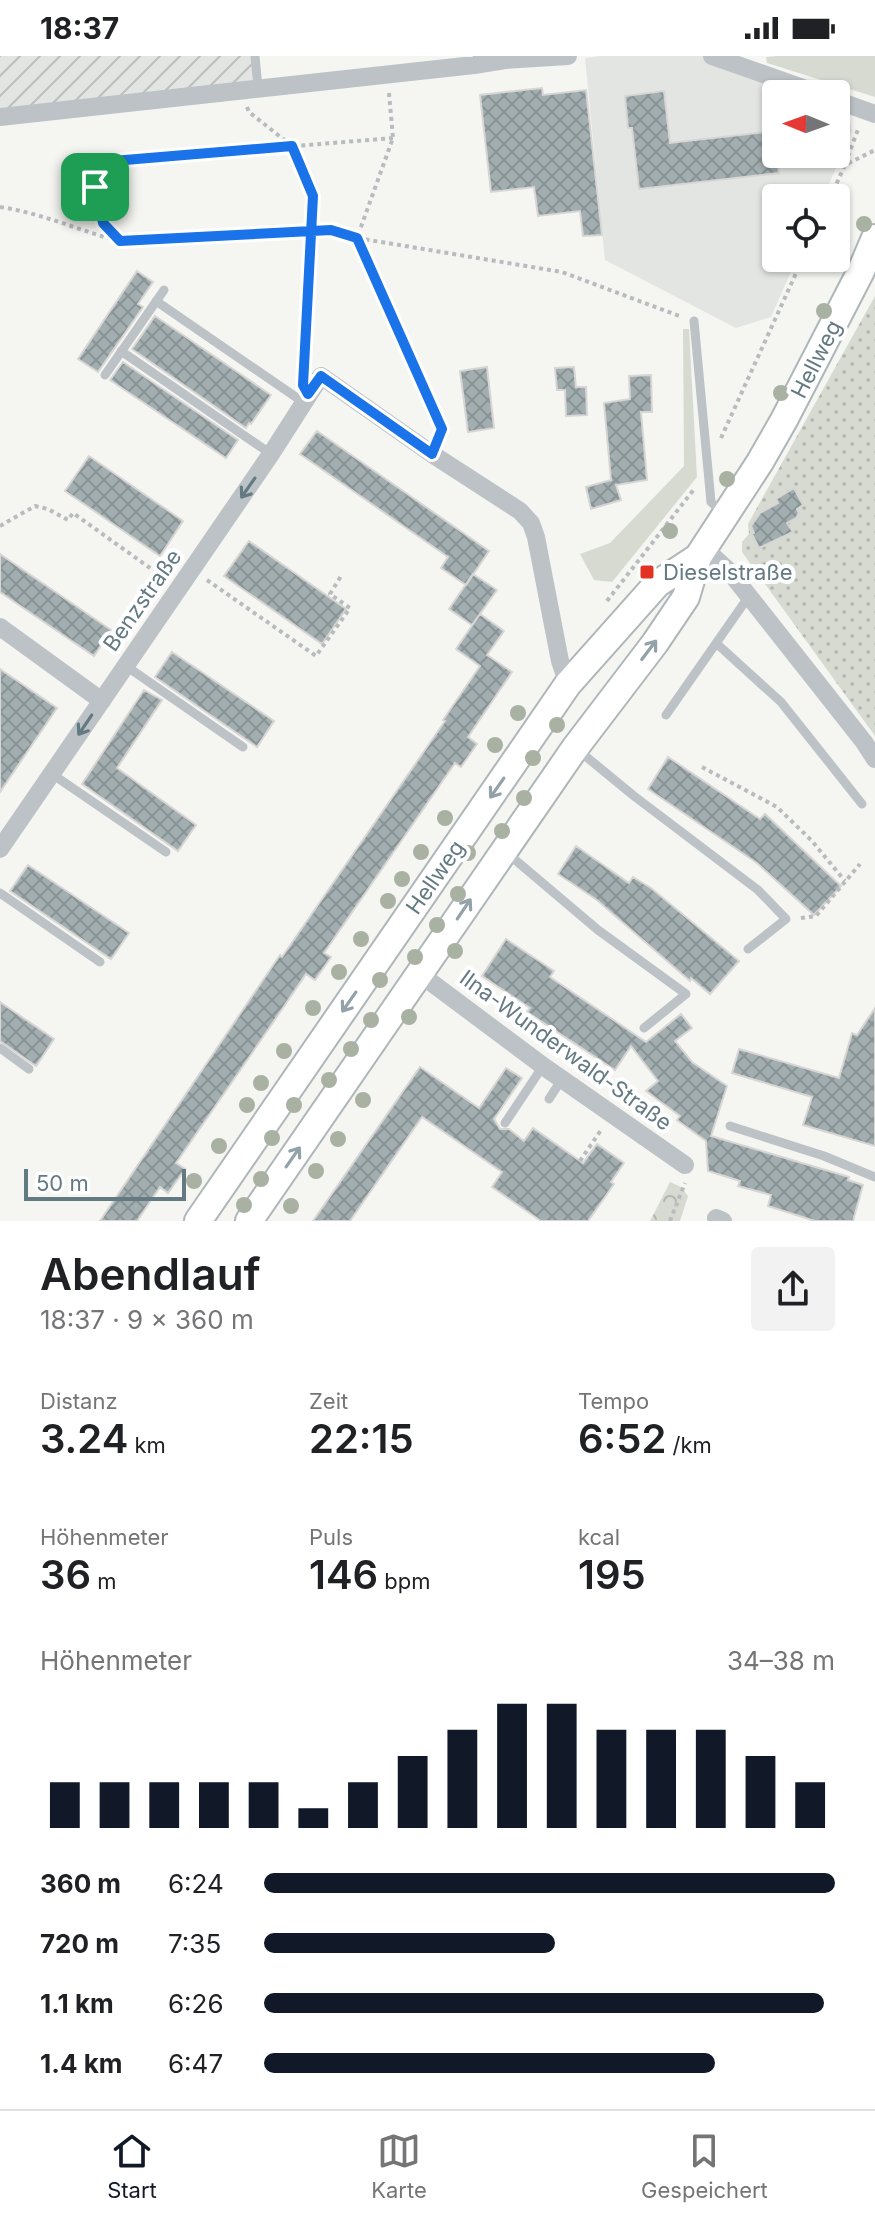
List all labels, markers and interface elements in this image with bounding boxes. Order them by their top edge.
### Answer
text: 18:37 [40,10,119,46]
north arrow [762,80,850,168]
map controls [762,80,850,272]
pin [61,153,129,221]
icon: arrive [73,165,117,209]
button: locate [762,184,850,272]
street label: Hellweg [785,316,847,402]
one-way arrow [240,476,256,498]
street label: Benzstraße [97,544,187,656]
place label: Dieselstraße [663,559,793,585]
marker: Dieselstraße [638,563,656,581]
one-way arrow [641,640,658,661]
one-way arrow [77,714,93,736]
one-way arrow [489,776,505,798]
street label: Hellweg [400,835,470,919]
one-way arrow [456,899,472,921]
street label: Ilna-Wunderwald-Straße [455,964,677,1136]
one-way arrow [341,990,357,1012]
one-way arrow [285,1146,302,1168]
scale bar [24,1165,186,1201]
text: 50 m [36,1170,89,1196]
text: Abendlauf [40,1247,261,1301]
button: share [751,1247,835,1331]
text: 18:37 · 9 × 360 m [40,1304,254,1335]
text: Distanz [40,1388,118,1414]
text: Zeit [309,1388,348,1414]
text: Tempo [578,1388,649,1414]
text: 3.24 [40,1414,128,1463]
text: 22:15 [309,1414,414,1463]
text: 6:52 [578,1414,666,1463]
text: km [128,1432,166,1458]
text: /km [666,1432,712,1458]
text: Höhenmeter [40,1524,169,1550]
text: Puls [309,1524,353,1550]
text: kcal [578,1524,620,1550]
text: 36 [40,1550,91,1599]
text: 146 [309,1550,378,1599]
text: 195 [578,1550,646,1599]
text: m [91,1568,117,1594]
text: bpm [378,1568,431,1594]
text: Höhenmeter [40,1645,192,1676]
text: 34–38 m [727,1645,835,1676]
text: 360 m [40,1868,121,1899]
text: 6:24 [168,1868,224,1899]
text: 720 m [40,1928,119,1959]
text: 7:35 [168,1928,221,1959]
text: 1.1 km [40,1988,114,2019]
text: 6:26 [168,1988,224,2019]
text: 1.4 km [40,2048,122,2079]
text: 6:47 [168,2048,223,2079]
tab: Start [107,2129,157,2203]
tab: Karte [371,2129,427,2203]
tab: Gespeichert [641,2129,768,2203]

